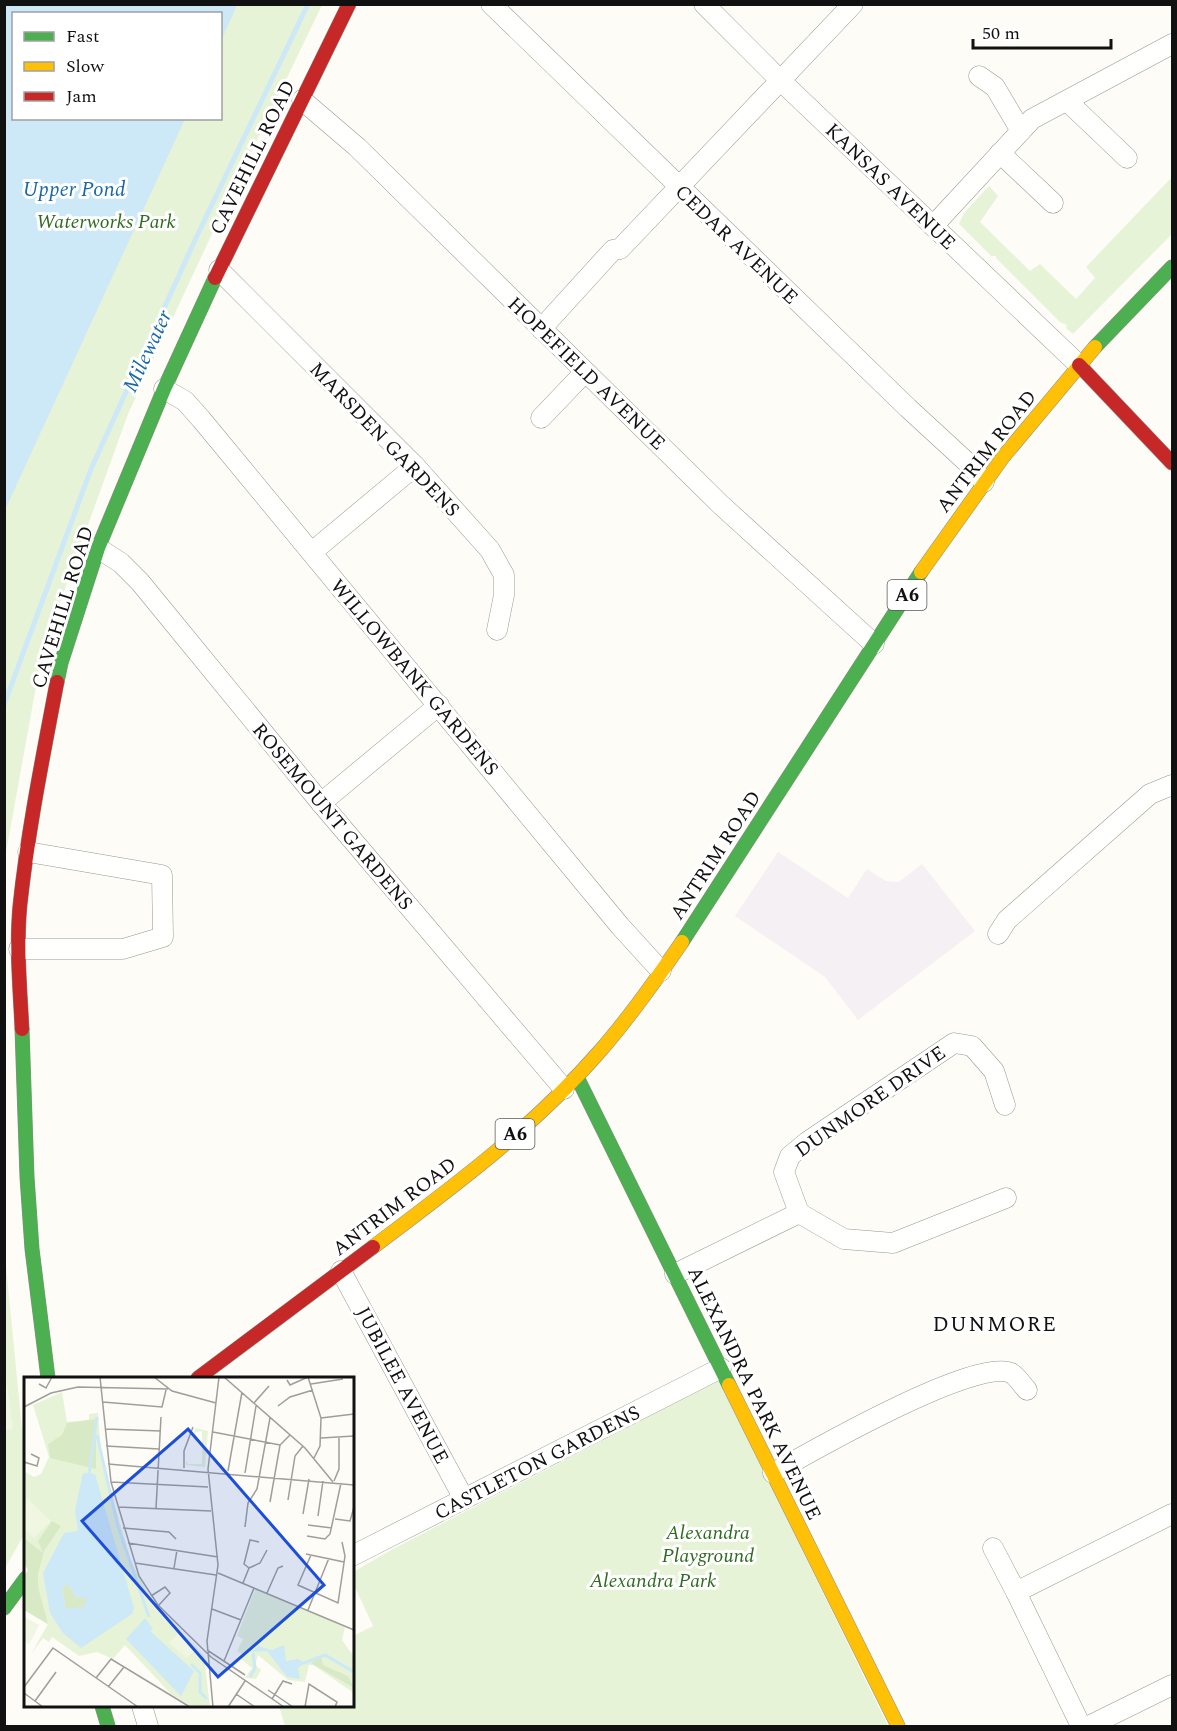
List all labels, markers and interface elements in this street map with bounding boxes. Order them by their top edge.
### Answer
legend [12,12,222,120]
scale bar [973,12,1111,50]
text: 50 m [982,20,1020,47]
text: Fast [66,23,99,50]
text: Slow [66,53,105,80]
street label: CAVEHILL ROAD [202,75,303,240]
text: Jam [66,83,97,110]
street label: KANSAS AVENUE [818,116,963,257]
water label: Upper Pond [22,174,126,206]
street label: CEDAR AVENUE [668,178,805,312]
park label: Waterworks Park [36,207,176,237]
street label: HOPEFIELD AVENUE [500,290,672,458]
water label: Milewater [115,304,181,398]
street label: MARSDEN GARDENS [302,355,467,524]
street label: ANTRIM ROAD [929,384,1044,520]
street label: CAVEHILL ROAD [24,522,102,692]
street label: WILLOWBANK GARDENS [323,573,506,783]
road number: A6 [888,580,926,610]
street label: ROSEMOUNT GARDENS [245,716,420,917]
street label: ANTRIM ROAD [663,785,769,926]
street label: DUNMORE DRIVE [789,1038,952,1165]
road number: A6 [496,1119,534,1149]
street label: ANTRIM ROAD [326,1150,463,1264]
street label: ALEXANDRA PARK AVENUE [679,1261,829,1525]
street label: JUBILEE AVENUE [348,1301,456,1470]
district label: DUNMORE [933,1309,1057,1341]
inset map [24,1377,354,1707]
street label: CASTLETON GARDENS [429,1398,646,1528]
park label: Alexandra Playground [662,1518,754,1571]
park label: Alexandra Park [589,1566,717,1596]

